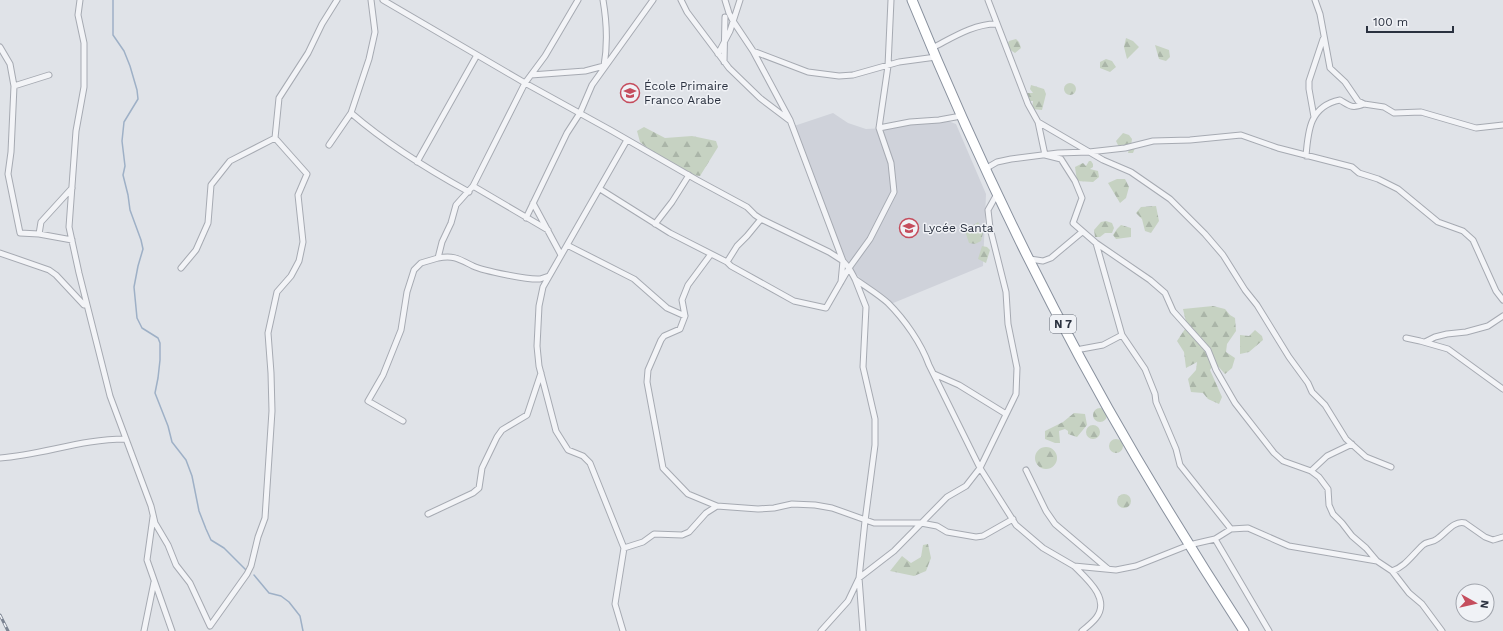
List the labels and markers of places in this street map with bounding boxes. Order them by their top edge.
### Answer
place label: École Primaire Franco Arabe [644,79,729,107]
school or university icon: École Primaire Franco Arabe [619,82,641,104]
school or university icon: Lycée Santa [898,217,920,239]
place label: Lycée Santa [923,221,994,235]

